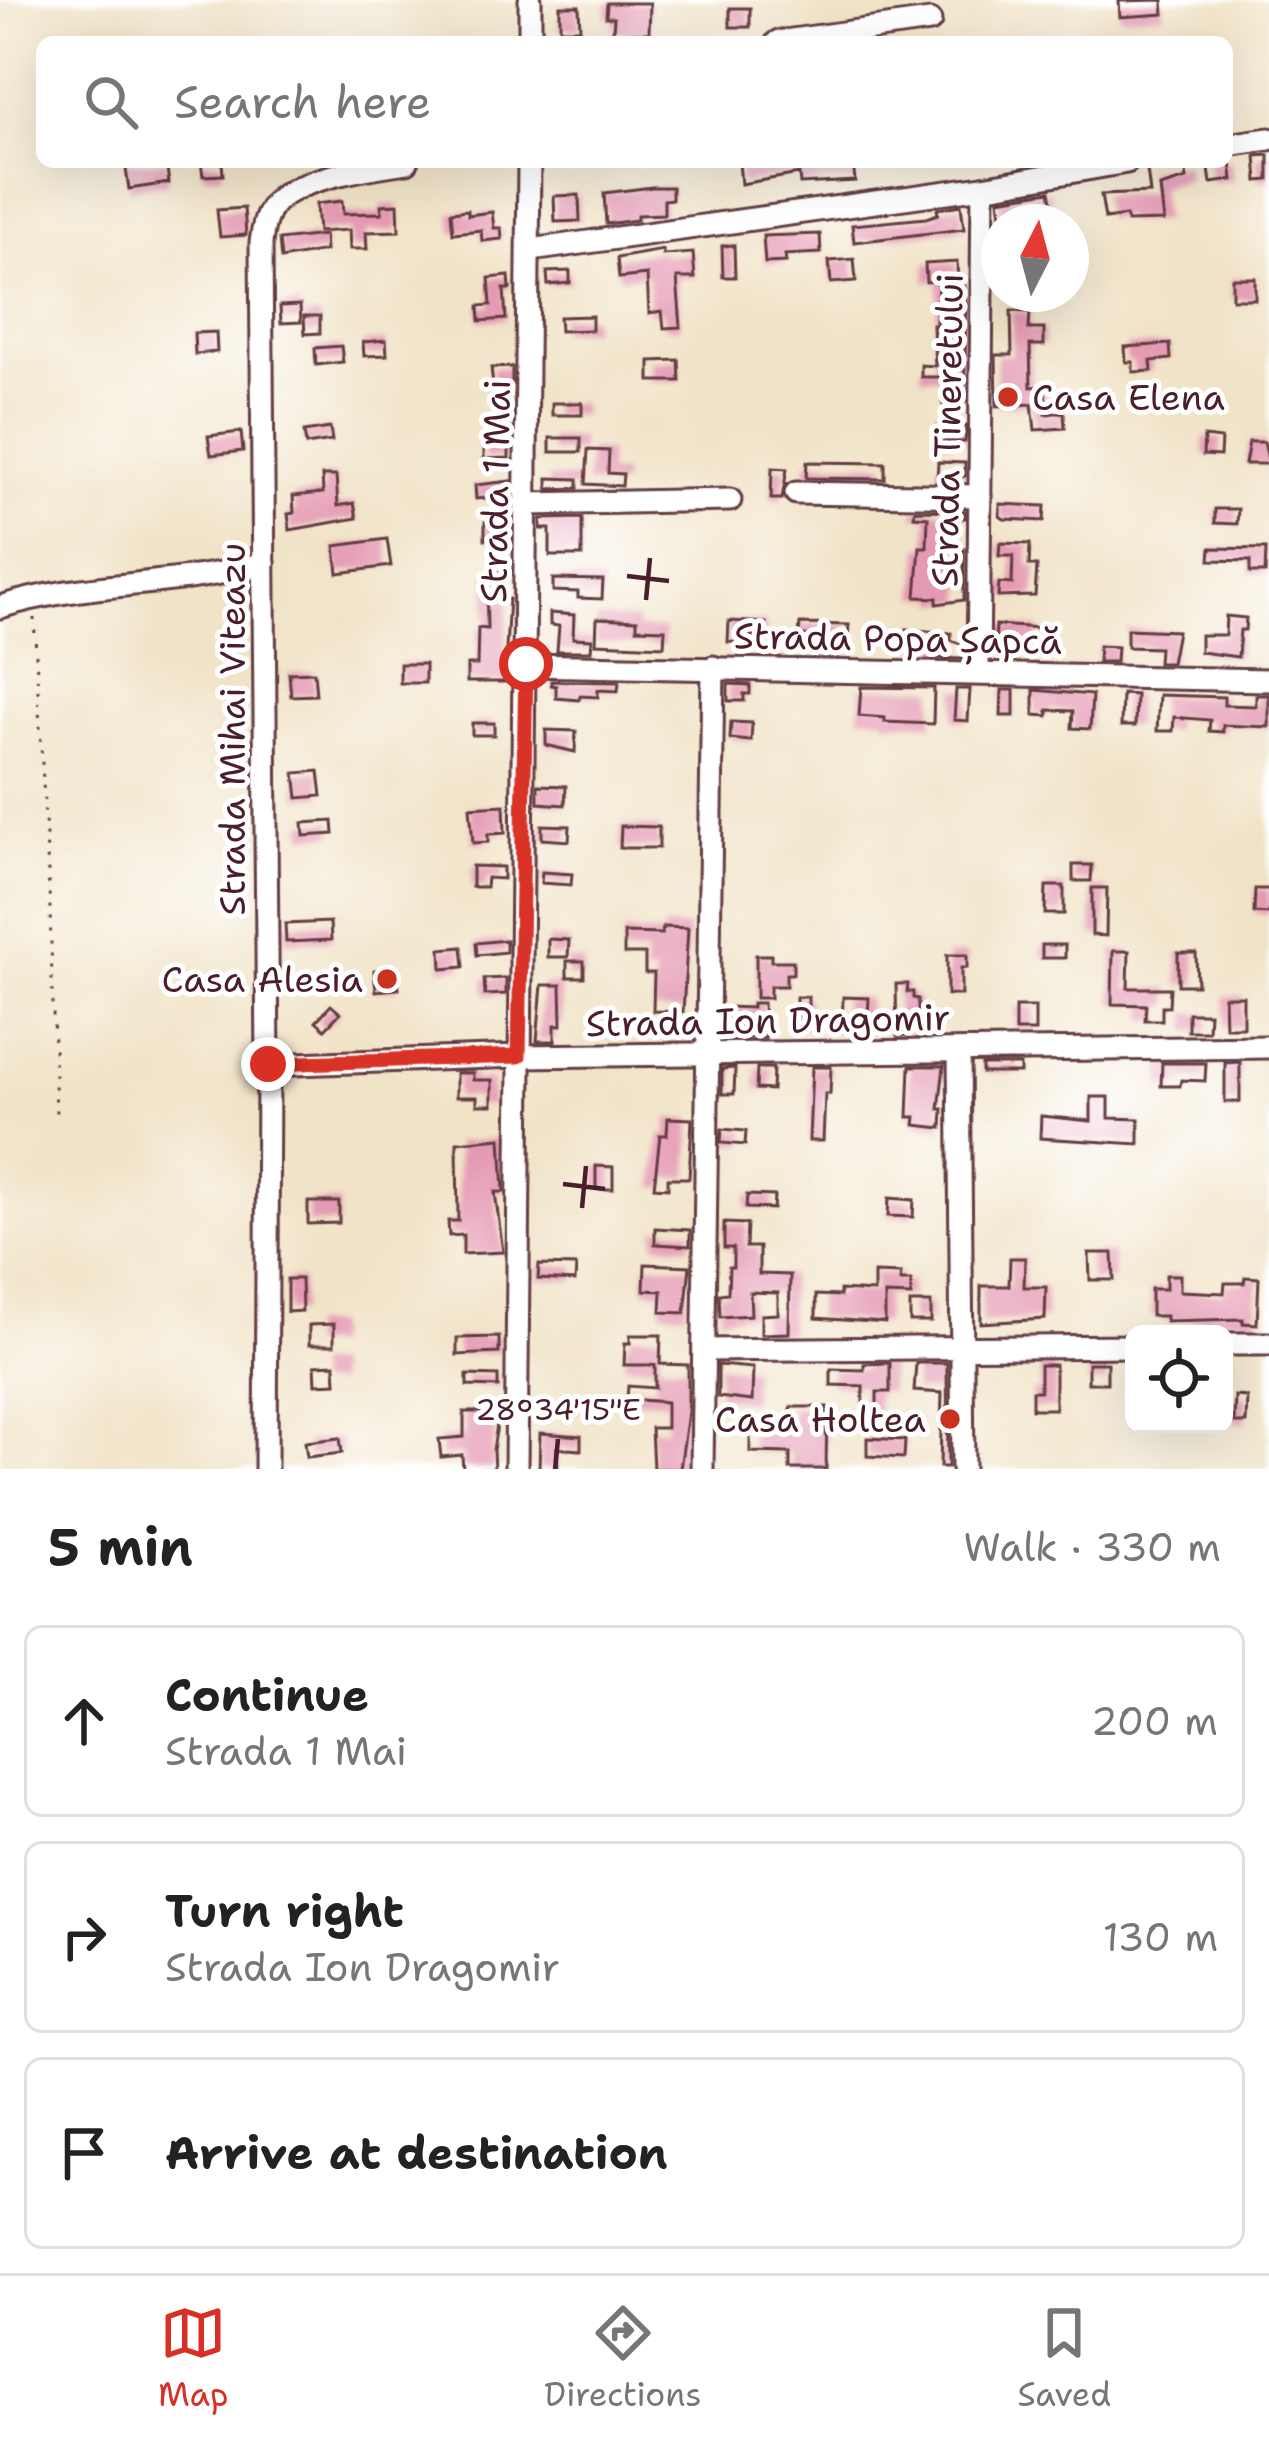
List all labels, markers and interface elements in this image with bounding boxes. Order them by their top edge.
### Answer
search box [36,36,1233,168]
icon: search [78,69,144,135]
text: Search here [174,72,431,132]
north arrow [981,204,1089,312]
street label: Strada Tineretului [920,273,975,587]
place label: Casa Elena [1032,373,1225,422]
street label: Strada 1 Mai [469,379,522,603]
marker: Casa Elena [995,384,1021,410]
street label: Strada Mihai Viteazu [208,543,257,915]
street label: Strada Popa Șapcă [734,611,1062,666]
route start [499,637,553,691]
place label: Casa Alesia [162,955,363,1004]
marker: Casa Alesia [374,966,400,992]
street label: Strada Ion Dragomir [585,993,951,1048]
route end [241,1037,295,1091]
map controls [1125,1325,1233,1433]
button: locate [1125,1325,1233,1433]
text: 28°34'15"E [475,1389,641,1430]
place label: Casa Holtea [715,1395,926,1444]
marker: Casa Holtea [937,1406,963,1432]
text: 5 min [48,1513,193,1581]
text: Walk · 330 m [963,1521,1221,1573]
text: Continue [165,1665,369,1725]
icon: ahead [51,1688,117,1754]
text: 200 m [1091,1695,1218,1747]
text: Strada 1 Mai [165,1725,407,1777]
text: Turn right [165,1881,404,1941]
icon: right [51,1904,117,1970]
text: 130 m [1103,1911,1218,1963]
text: Strada Ion Dragomir [165,1941,560,1993]
icon: arrive [51,2120,117,2186]
text: Arrive at destination [165,2123,668,2183]
tab: Map [158,2300,229,2417]
tab: Directions [544,2300,702,2417]
tab: Saved [1017,2300,1111,2417]

